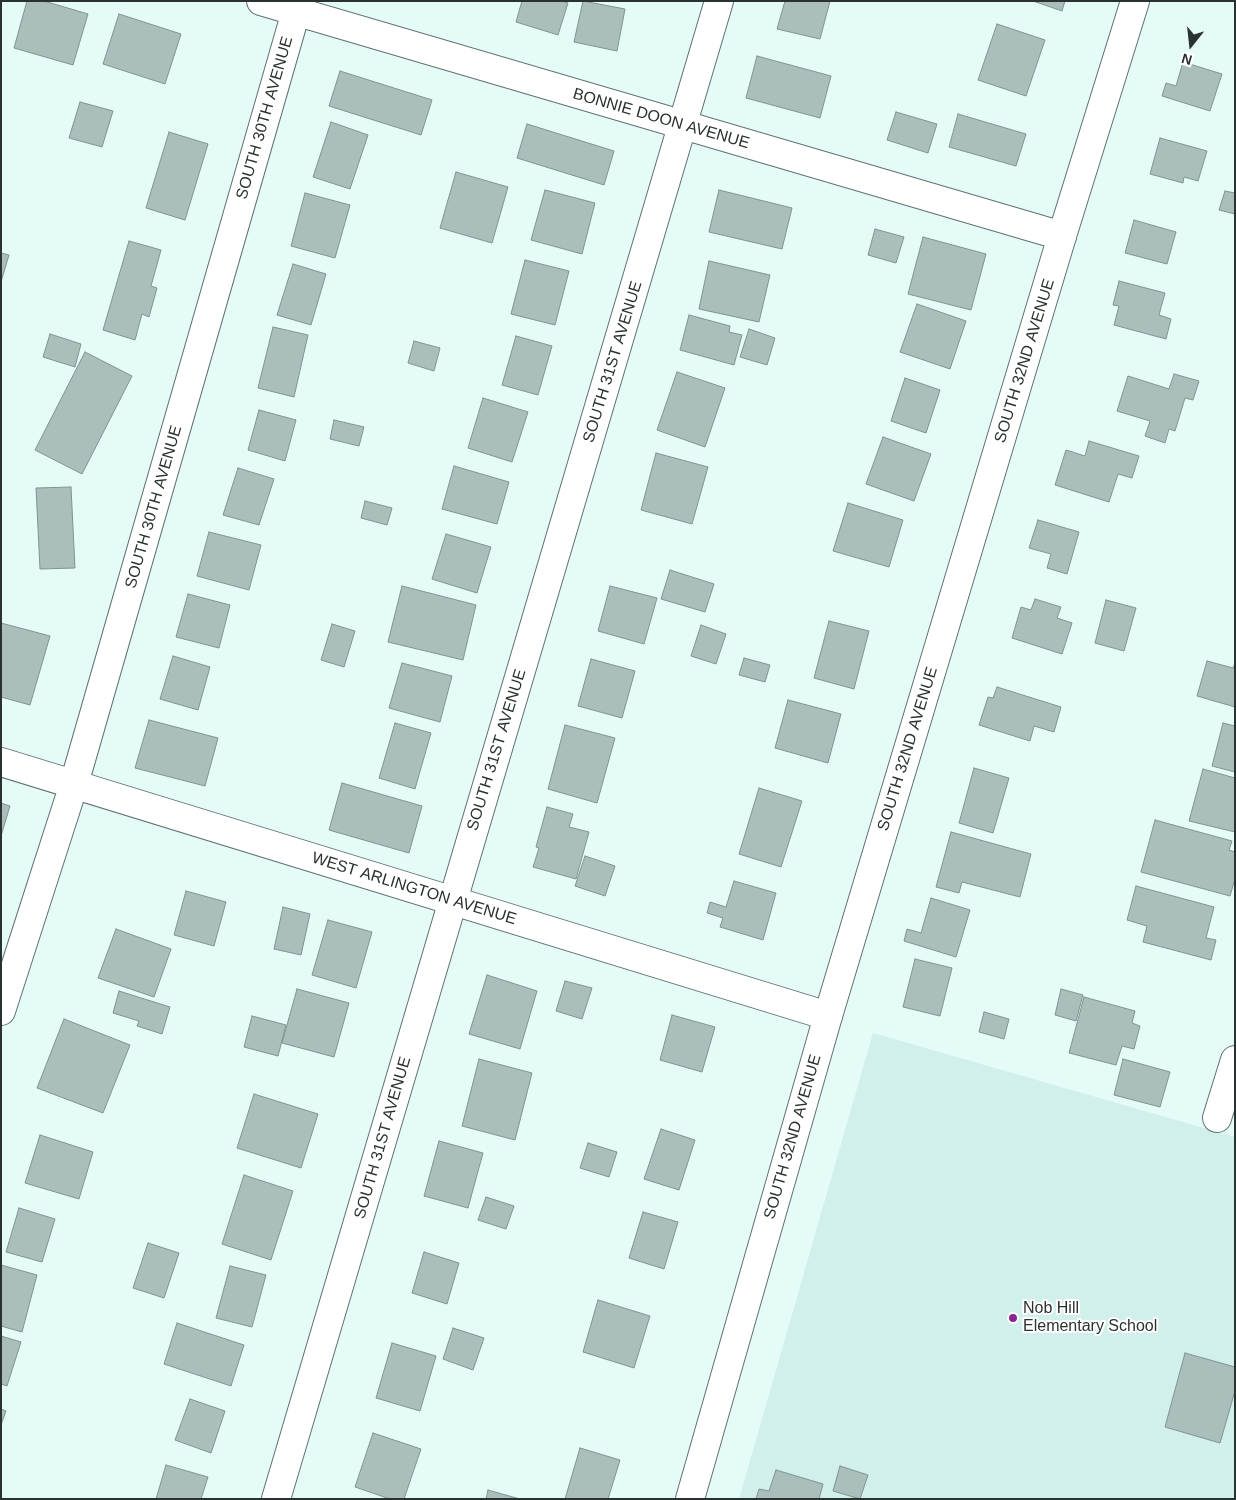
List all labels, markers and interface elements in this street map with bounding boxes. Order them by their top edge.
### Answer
north arrow [1166,20,1216,70]
street label: SOUTH 30TH AVENUE [233,34,297,202]
text: N [1180,50,1194,69]
street label: BONNIE DOON AVENUE [570,85,752,153]
street label: SOUTH 32ND AVENUE [991,277,1059,445]
street label: SOUTH 31ST AVENUE [579,279,647,445]
street label: SOUTH 30TH AVENUE [122,423,186,591]
street label: SOUTH 32ND AVENUE [874,665,942,833]
street label: SOUTH 31ST AVENUE [463,667,531,833]
street label: WEST ARLINGTON AVENUE [309,849,519,929]
street label: SOUTH 32ND AVENUE [760,1052,826,1222]
street label: SOUTH 31ST AVENUE [351,1055,415,1221]
place label: Nob Hill Elementary School [1023,1299,1157,1337]
marker: Nob Hill Elementary School [1007,1312,1019,1324]

